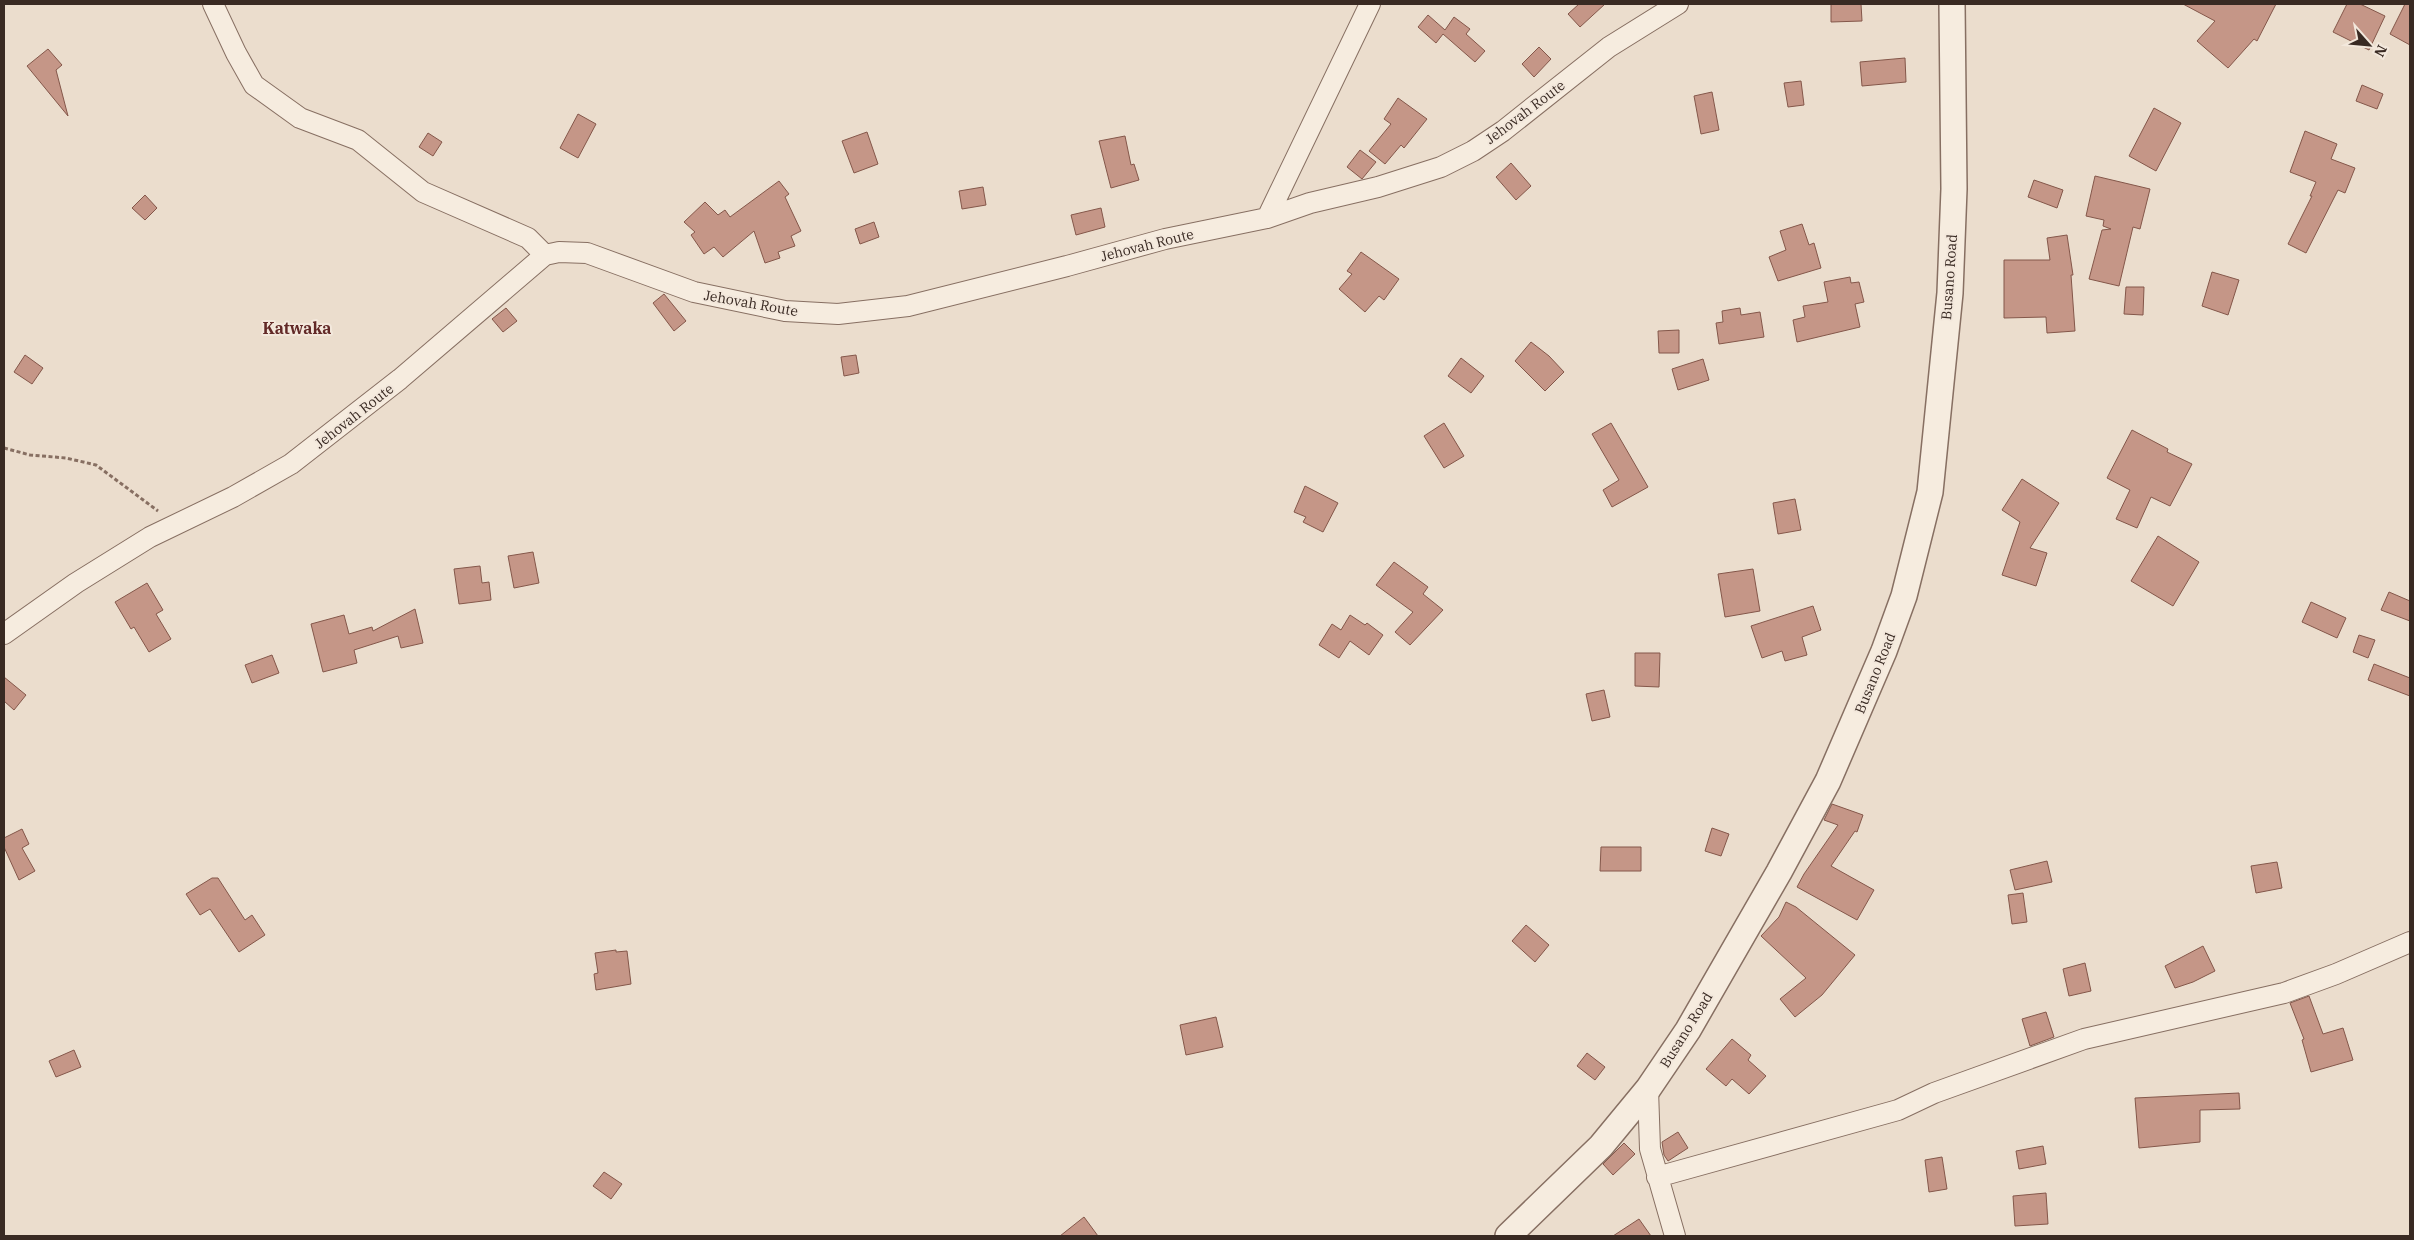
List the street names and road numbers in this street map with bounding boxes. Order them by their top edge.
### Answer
street label: Jehovah Route [1481,76,1569,148]
street label: Jehovah Route [1099,225,1195,265]
street label: Busano Road [1937,233,1961,320]
street label: Jehovah Route [702,286,800,320]
street label: Jehovah Route [311,380,397,452]
street label: Busano Road [1851,629,1900,716]
street label: Busano Road [1656,988,1717,1071]

